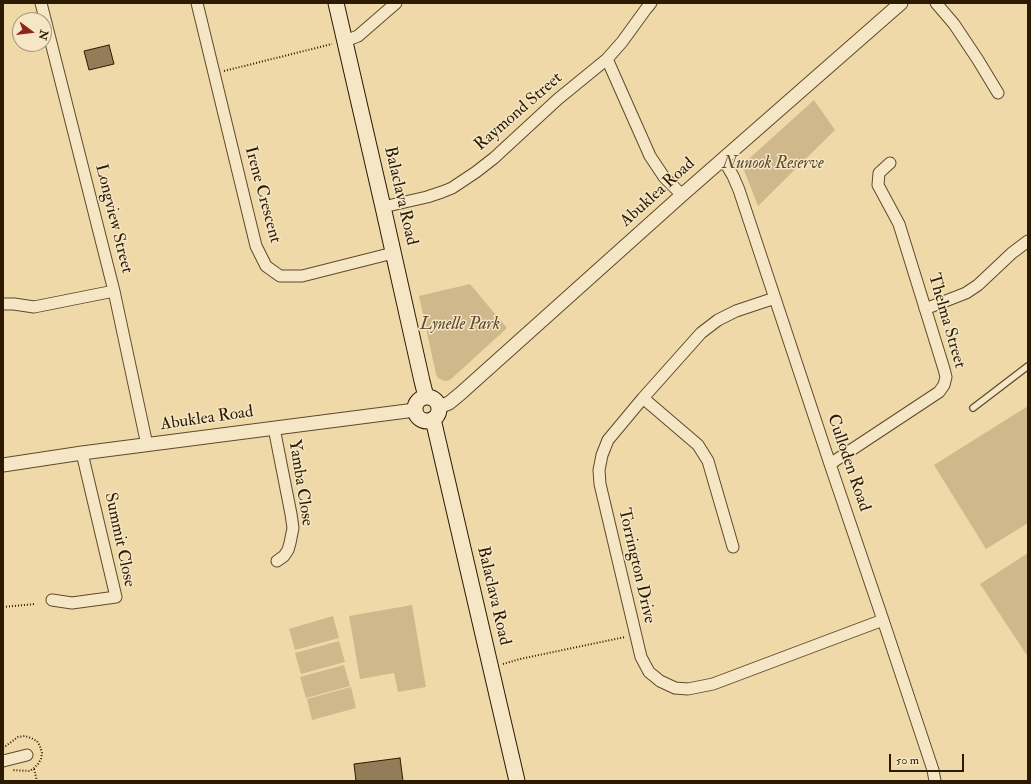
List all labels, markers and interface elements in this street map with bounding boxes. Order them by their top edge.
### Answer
north arrow [12,12,52,52]
text: N [36,29,51,41]
street label: Raymond Street [471,68,567,156]
street label: Irene Crescent [239,144,285,246]
street label: Balaclava Road [379,145,421,247]
street label: Abuklea Road [616,154,700,232]
park label: Nunook Reserve [722,154,824,174]
street label: Longview Street [90,162,136,276]
street label: Thelma Street [923,271,969,371]
park label: Lynelle Park [420,315,500,335]
street label: Abuklea Road [159,402,255,436]
street label: Culloden Road [822,412,874,514]
street label: Yamba Close [283,438,317,528]
street label: Summit Close [99,491,139,589]
street label: Torrington Drive [613,506,659,626]
street label: Balaclava Road [472,545,514,647]
scale bar [891,746,966,772]
text: 50 m [896,753,919,768]

